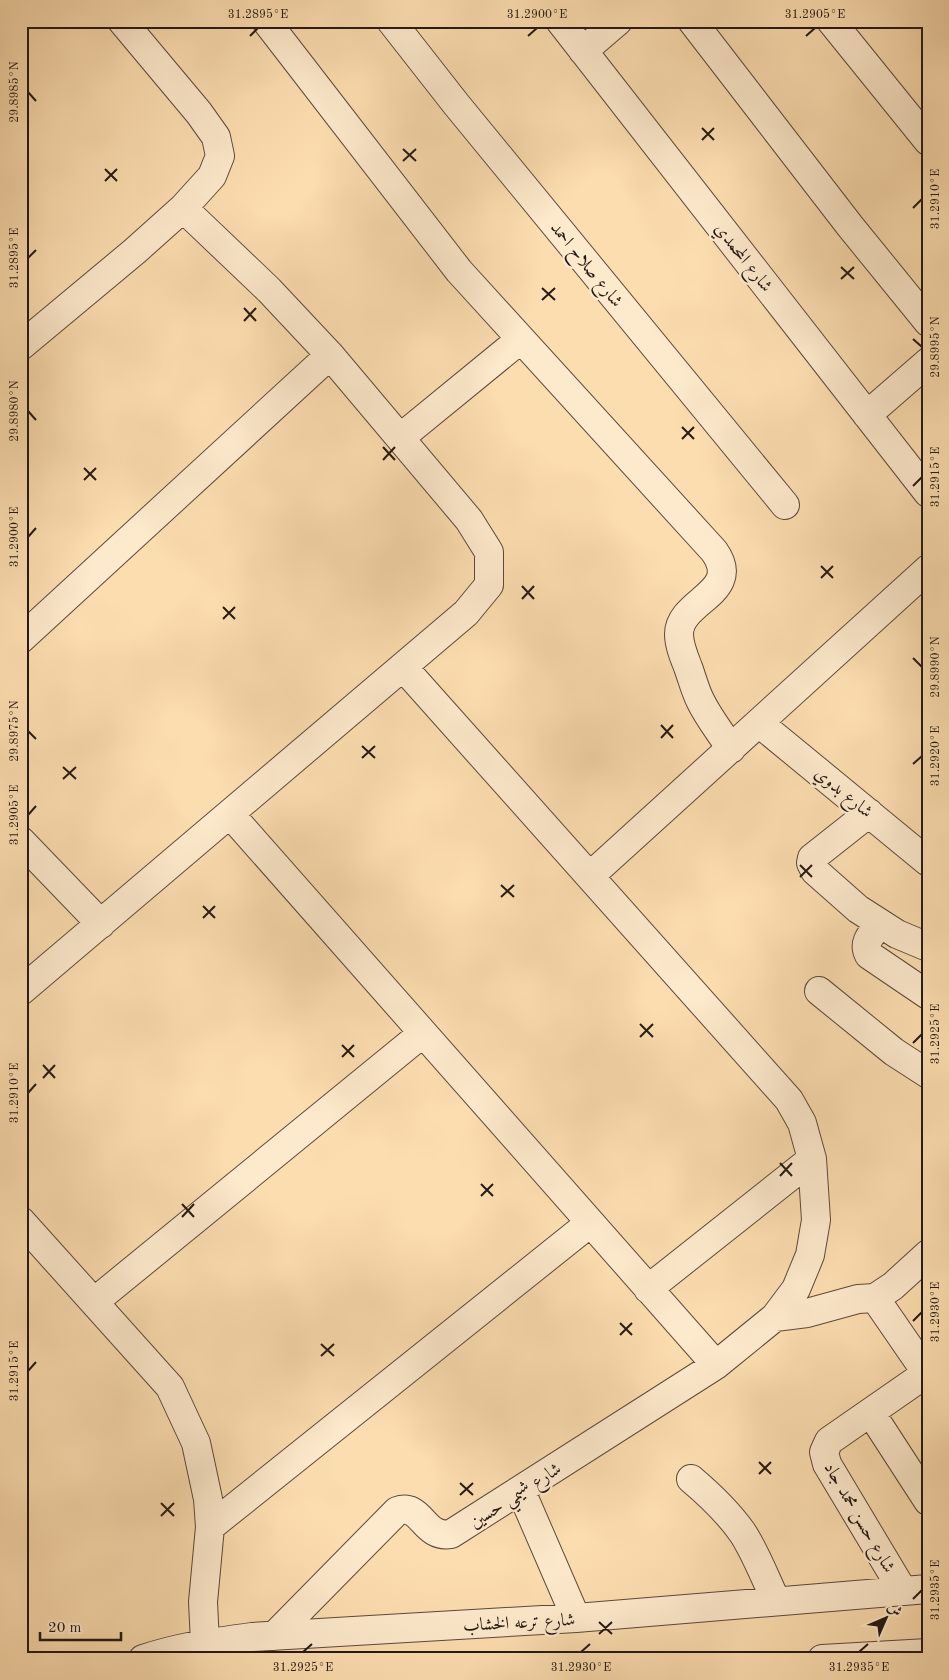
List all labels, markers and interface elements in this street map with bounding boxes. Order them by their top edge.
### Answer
text: 31.2895°E [228,8,288,21]
text: 31.2905°E [785,8,845,21]
text: 31.2900°E [507,9,567,21]
text: 29.8985°N [8,61,21,123]
text: 31.2910°E [930,169,942,229]
street label: شارع صلاح احمد [542,219,626,314]
street label: شارع المحمدي [707,220,776,299]
text: 31.2895°E [8,228,21,288]
text: 29.8995°N [929,316,942,378]
text: 29.8980°N [9,380,21,442]
text: 31.2915°E [929,447,942,507]
text: 31.2900°E [9,507,21,567]
text: 29.8990°N [930,636,942,698]
text: 29.8975°N [8,700,21,762]
text: 31.2920°E [930,726,942,786]
street label: شارع بدوي [808,764,876,825]
text: 31.2905°E [8,785,21,845]
text: 31.2925°E [929,1004,942,1064]
text: 31.2910°E [9,1063,21,1123]
text: 31.2930°E [930,1282,942,1342]
text: 31.2915°E [8,1341,21,1401]
street label: شارع شيمي حسين [466,1459,568,1538]
street label: شارع حسن محمد جاد [816,1459,898,1578]
text: 31.2935°E [929,1560,942,1620]
north arrow [862,1592,912,1642]
text: ش [885,1600,904,1619]
scale bar [40,1610,121,1642]
street label: شارع ترعه الخشاب [462,1611,576,1640]
text: 20 m [48,1621,82,1636]
text: 31.2925°E [273,1661,333,1674]
text: 31.2935°E [829,1661,889,1674]
text: 31.2930°E [551,1662,611,1674]

